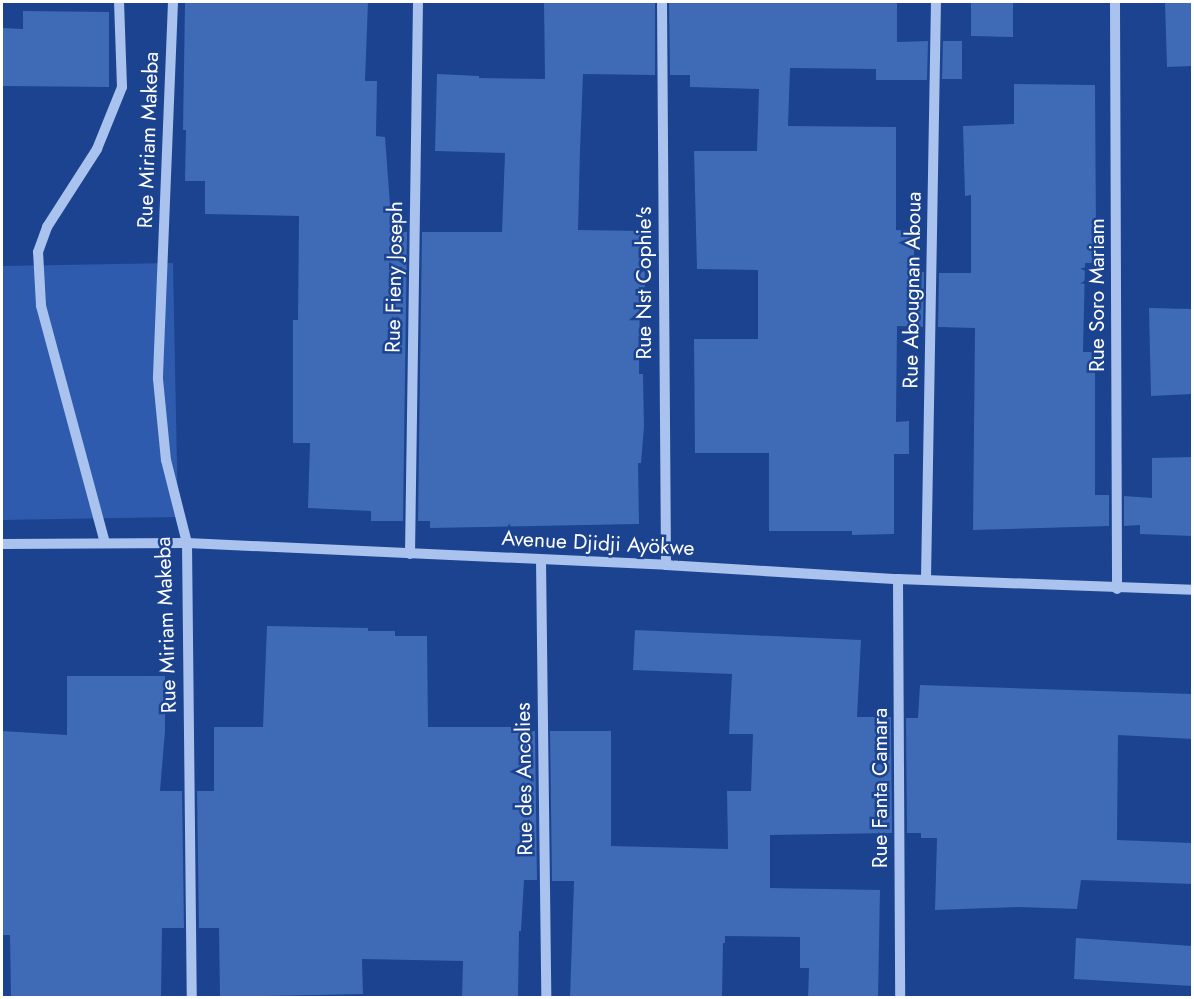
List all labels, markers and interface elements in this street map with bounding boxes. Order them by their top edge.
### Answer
street label: Rue Miriam Makeba [132,51,164,229]
street label: Rue Abougnan Aboua [898,191,926,389]
street label: Rue Fieny Joseph [380,201,408,353]
street label: Rue Nst Cophie's [631,207,657,359]
street label: Rue Soro Mariam [1084,218,1110,372]
street label: Avenue Djidji Ayökwe [501,525,695,561]
street label: Rue Miriam Makeba [150,536,182,714]
street label: Rue des Ancolies [510,702,538,856]
street label: Rue Fanta Camara [867,708,893,868]

